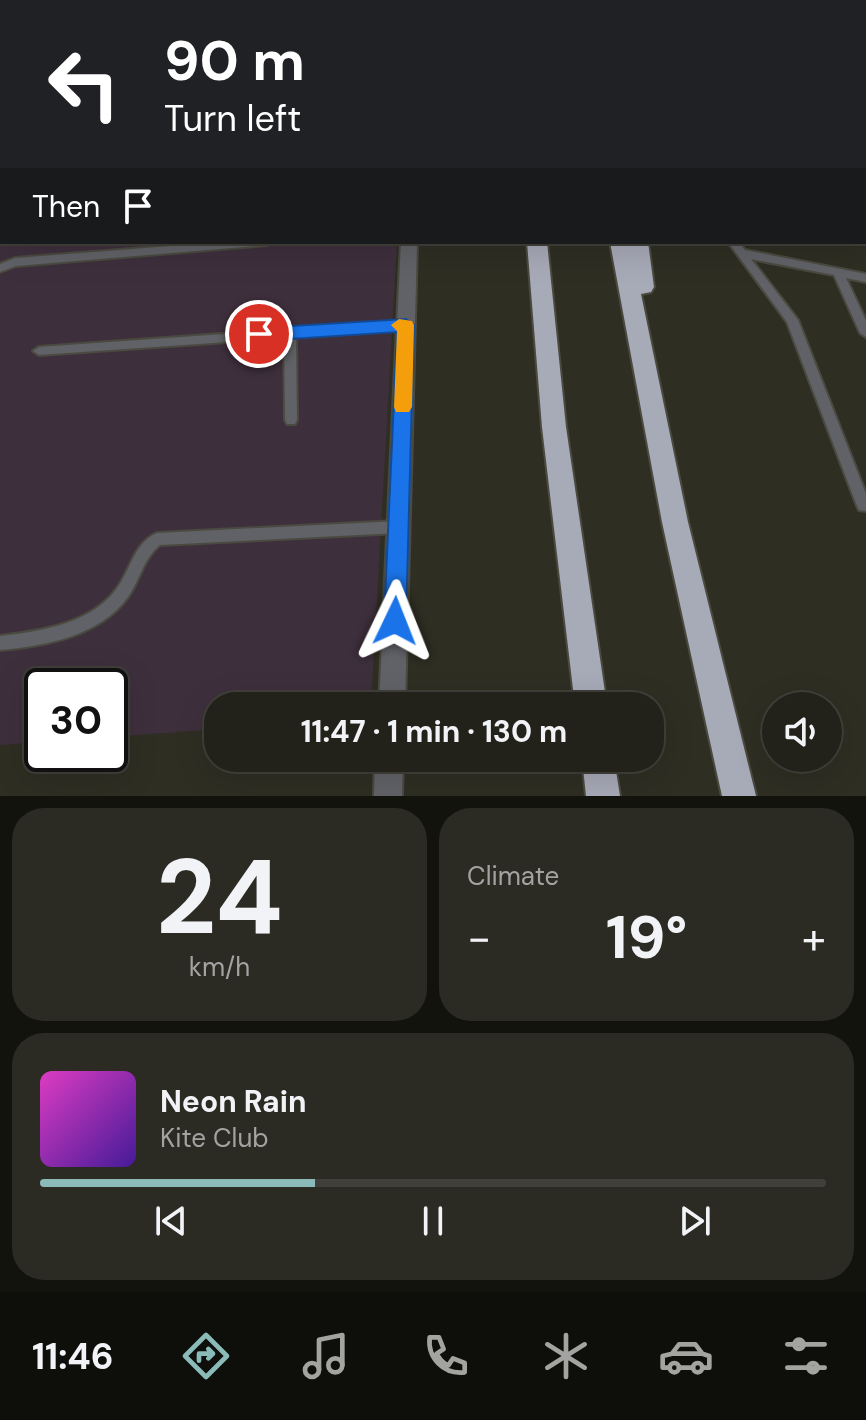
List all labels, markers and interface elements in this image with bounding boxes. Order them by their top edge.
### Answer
text: 90 m [164,24,305,97]
icon: left [32,32,136,136]
text: Turn left [164,95,301,142]
icon: arrive [116,184,160,228]
text: Then [32,187,100,226]
pin [225,300,293,368]
icon: arrive [237,312,281,356]
position arrow [353,579,437,663]
speed limit sign: 30 [24,668,128,772]
map controls [762,692,842,772]
button: sound [762,692,842,772]
text: 11:47 · 1 min · 130 m [301,712,567,751]
text: 24 [156,830,283,965]
text: Climate [467,859,559,893]
text: 19° [606,898,687,977]
text: − [467,909,491,967]
text: + [802,909,826,967]
text: km/h [189,950,250,984]
text: Neon Rain [160,1082,306,1121]
text: Kite Club [160,1121,269,1155]
icon: previous [149,1199,193,1243]
icon: pause [411,1199,455,1243]
icon: next [673,1199,717,1243]
icon: directions [178,1328,234,1384]
icon: music [298,1328,354,1384]
icon: phone [418,1328,474,1384]
icon: climate [538,1328,594,1384]
icon: car [658,1328,714,1384]
icon: filters [778,1328,834,1384]
text: 11:46 [32,1333,114,1380]

